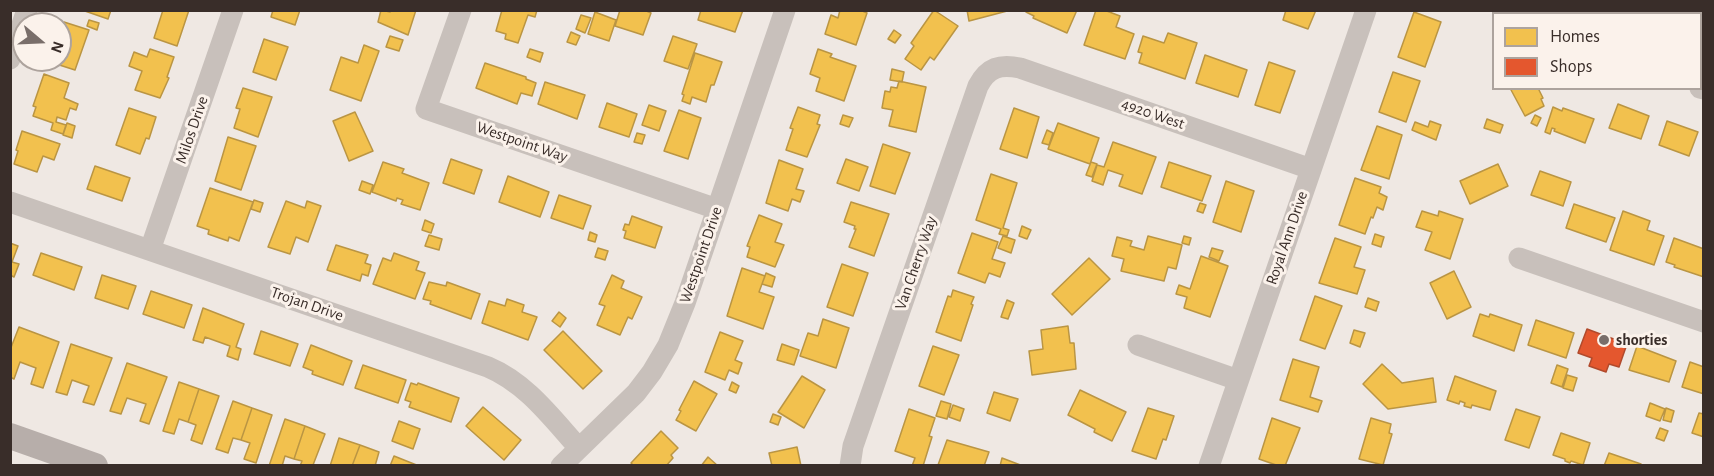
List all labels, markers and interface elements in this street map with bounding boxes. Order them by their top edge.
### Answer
north arrow [12,12,72,72]
legend [1492,12,1702,90]
text: Homes [1550,28,1600,46]
text: N [48,39,67,55]
text: Shops [1550,58,1592,76]
street label: Milos Drive [172,94,212,166]
street label: 4920 West [1119,94,1187,134]
street label: Westpoint Way [474,117,570,167]
street label: Royal Ann Drive [1262,189,1312,287]
street label: Westpoint Drive [675,204,727,306]
street label: Van Cherry Way [891,214,941,312]
street label: Trojan Drive [268,283,346,325]
place label: shorties [1616,330,1667,350]
marker: shorties [1597,333,1611,347]

